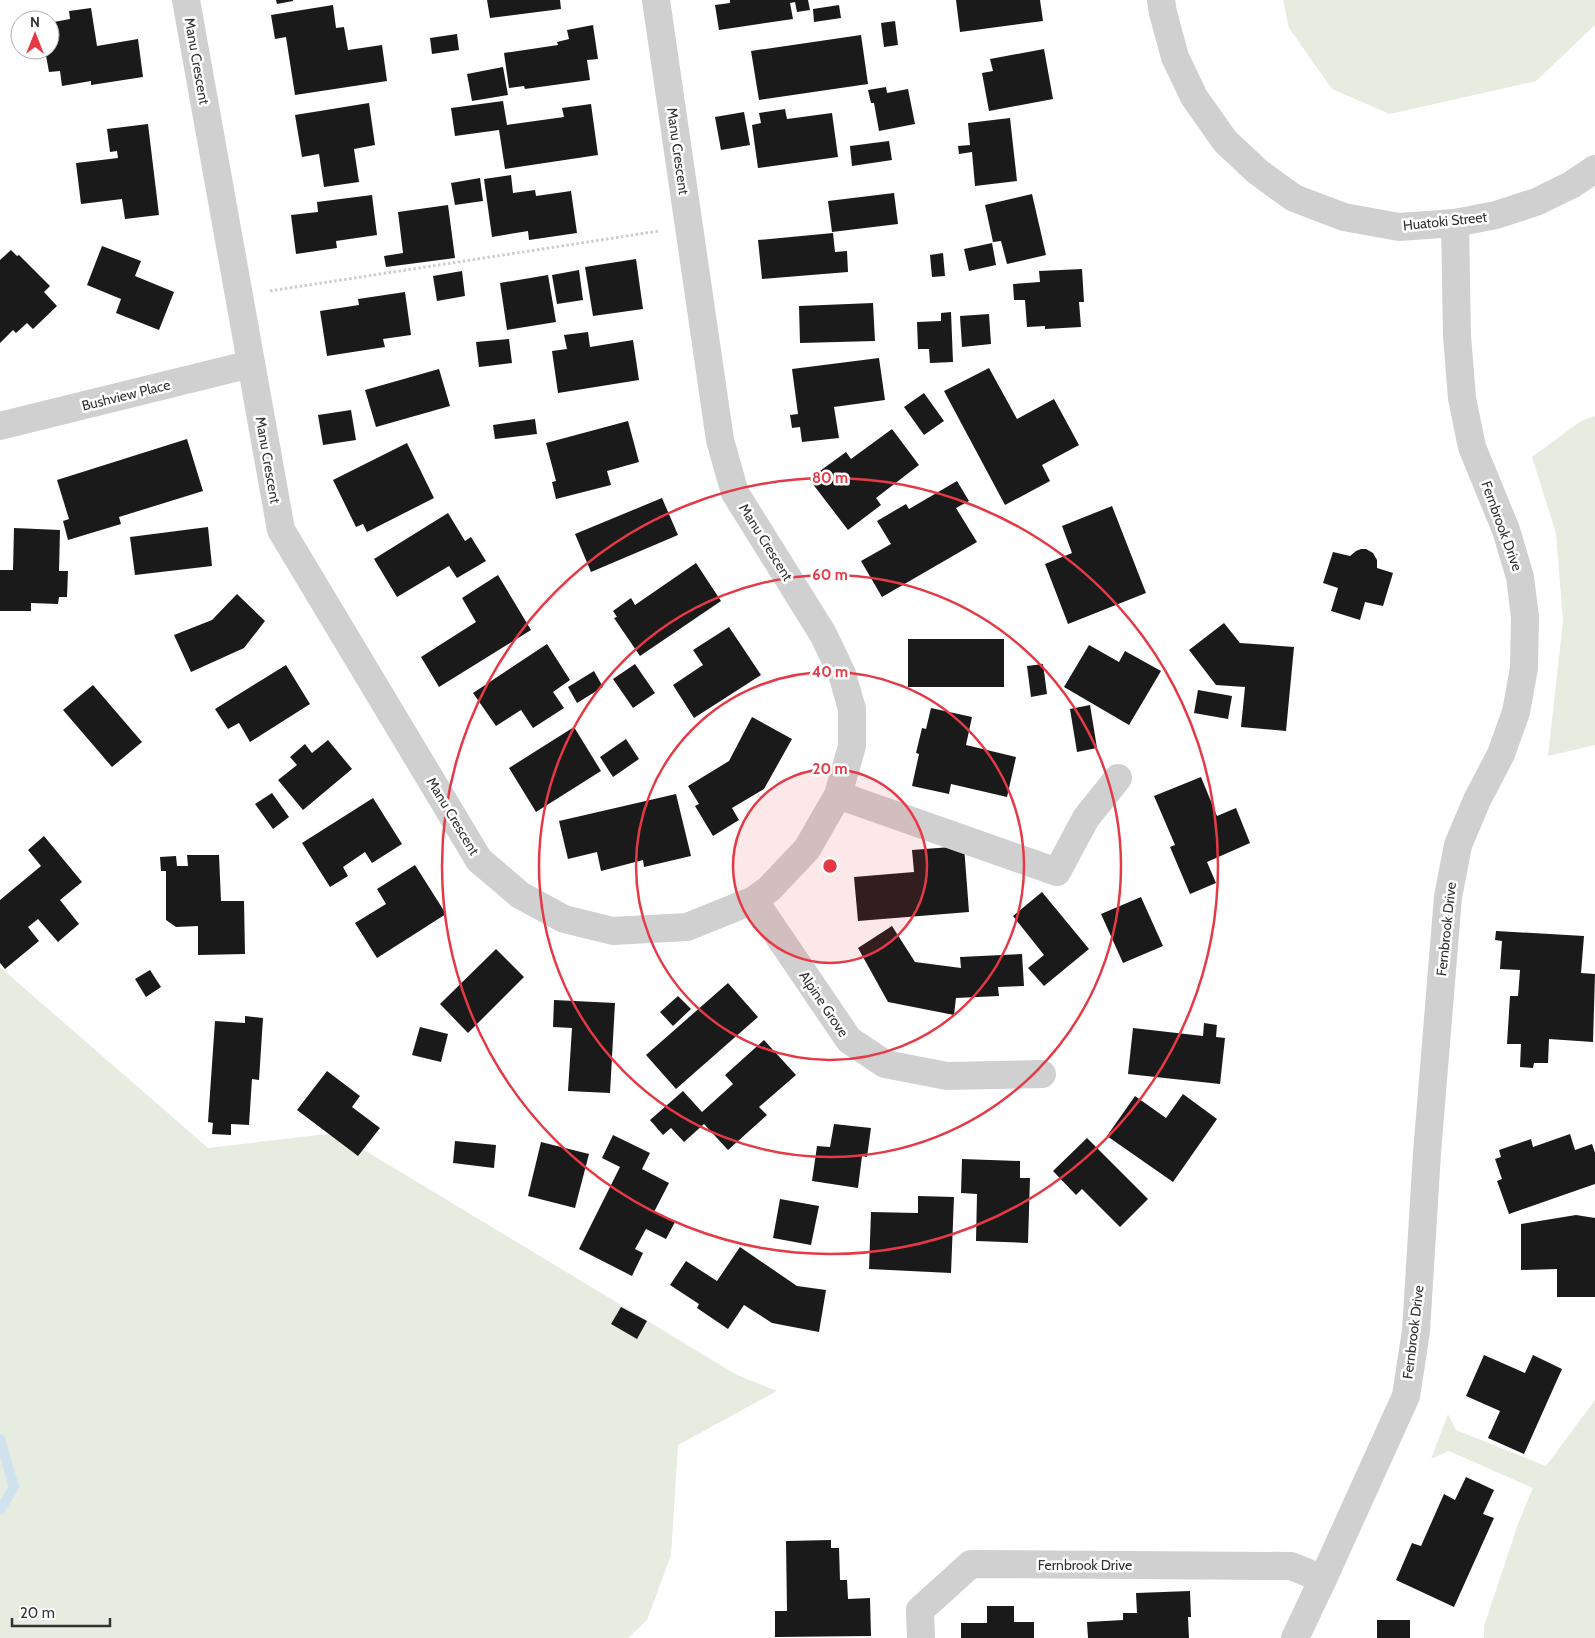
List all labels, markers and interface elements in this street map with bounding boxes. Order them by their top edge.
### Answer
north arrow [10,10,60,60]
text: N [30,13,40,31]
street label: Manu Crescent [181,16,214,106]
street label: Manu Crescent [663,106,693,196]
street label: Huatoki Street [1402,208,1488,234]
street label: Bushview Place [80,375,172,415]
street label: Manu Crescent [252,415,285,505]
text: 80 m [812,469,848,487]
street label: Fernbrook Drive [1477,479,1527,573]
street label: Manu Crescent [735,500,797,584]
text: 60 m [812,566,848,584]
text: 40 m [812,663,848,681]
text: 20 m [813,760,847,778]
street label: Manu Crescent [423,774,483,859]
centre of rings [821,857,839,875]
street label: Fernbrook Drive [1432,881,1460,977]
street label: Alpine Grove [795,968,853,1040]
street label: Fernbrook Drive [1398,1284,1428,1380]
street label: Fernbrook Drive [1038,1556,1132,1574]
scale bar [12,1596,110,1628]
text: 20 m [20,1604,55,1622]

